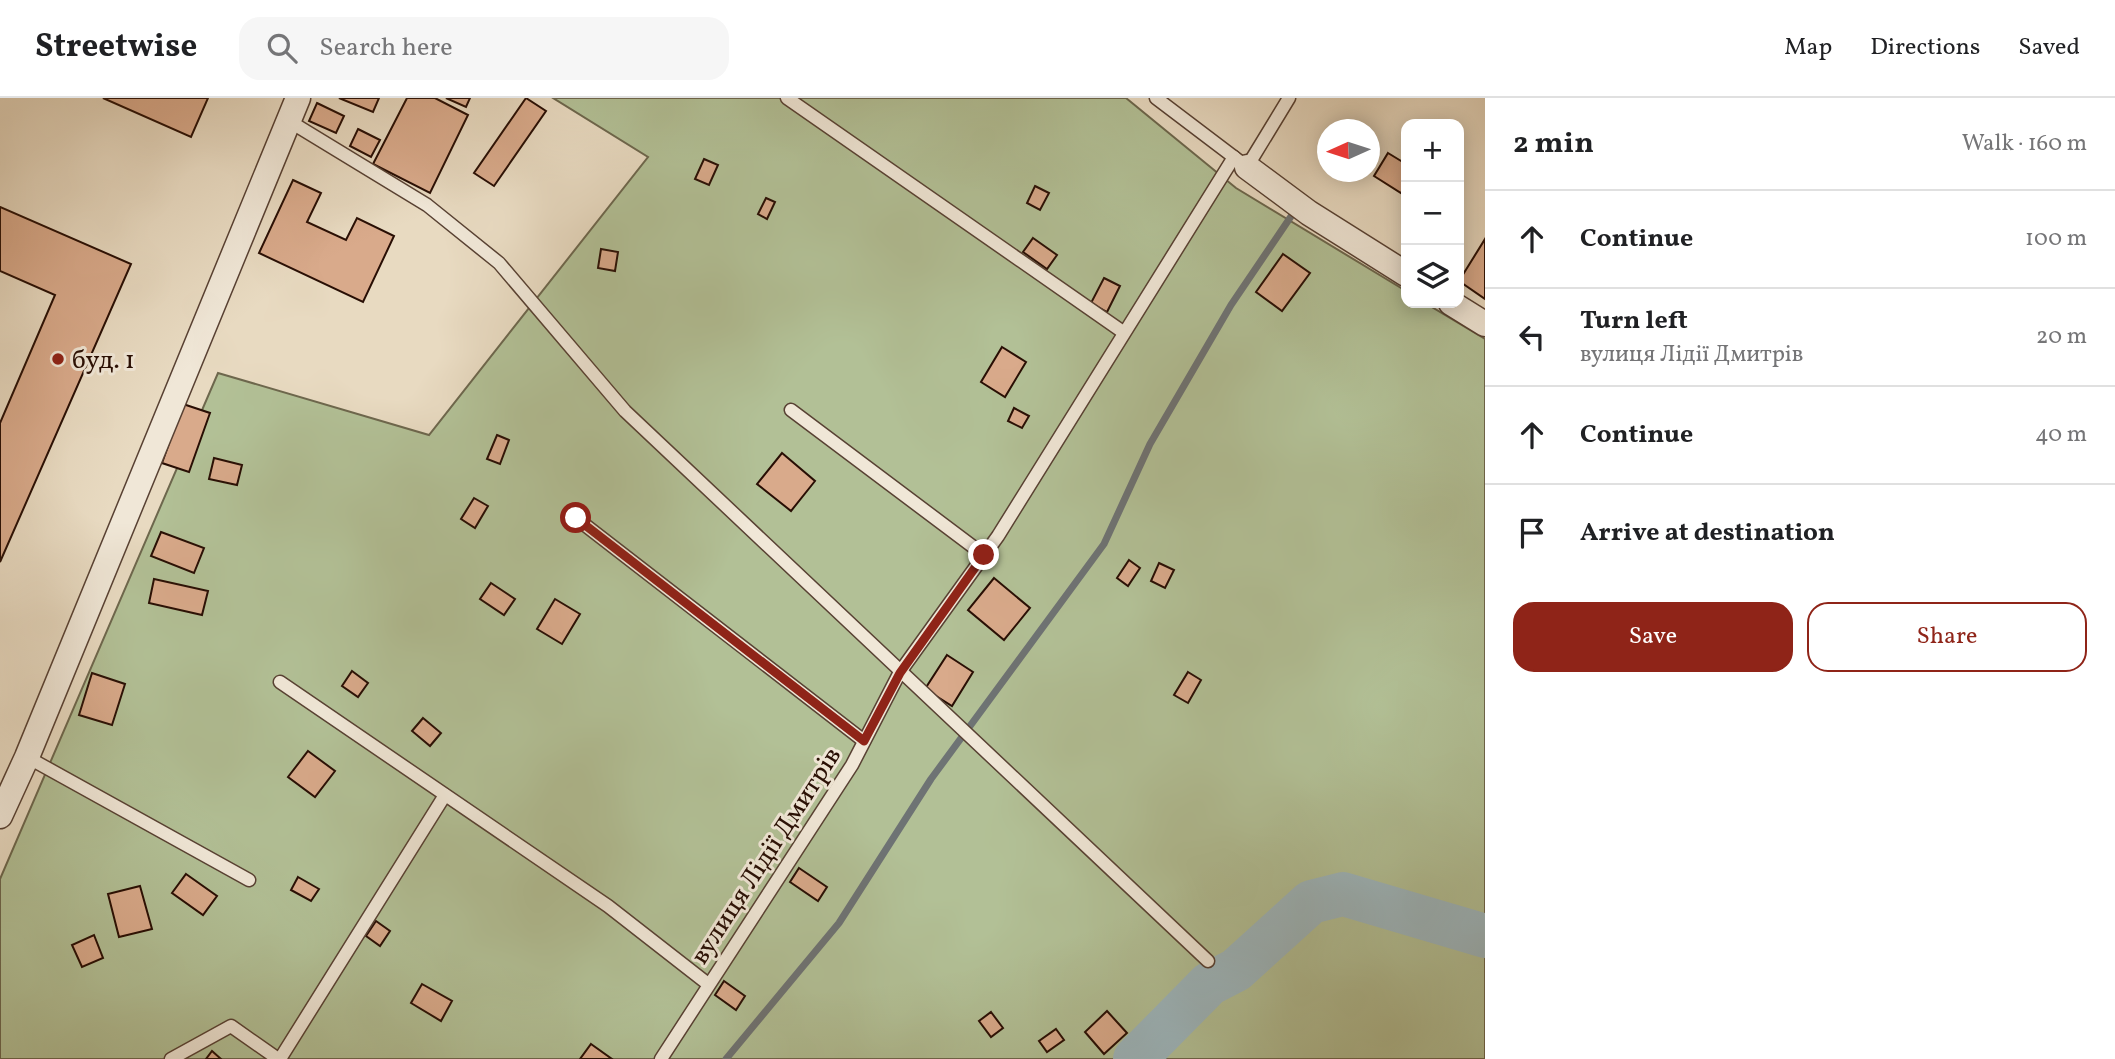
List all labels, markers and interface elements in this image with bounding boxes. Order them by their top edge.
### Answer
search box [239,17,729,80]
text: Streetwise [35,25,197,71]
icon: search [263,29,301,67]
text: Search here [319,30,453,66]
text: Map [1784,31,1832,65]
text: Directions [1870,31,1980,65]
text: Saved [2018,31,2080,65]
north arrow [1317,119,1380,182]
map controls [1401,119,1464,308]
button: + [1401,119,1464,182]
text: 2 min [1513,123,1594,165]
text: Walk · 160 m [1962,128,2087,160]
button: − [1401,182,1464,245]
icon: ahead [1513,220,1551,258]
text: Continue [1580,221,1693,257]
text: 100 m [2025,223,2087,255]
button: layers [1401,245,1464,308]
text: Turn left [1580,303,1688,339]
icon: left [1513,318,1551,356]
text: 20 m [2036,321,2087,353]
text: вулиця Лідії Дмитрів [1580,339,1803,371]
place label: буд. 1 [72,343,135,379]
marker: буд. 1 [50,351,66,367]
icon: ahead [1513,416,1551,454]
text: Continue [1580,417,1693,453]
text: 40 m [2035,419,2087,451]
route start [560,502,591,533]
icon: arrive [1513,514,1551,552]
text: Arrive at destination [1580,515,1835,551]
route end [968,539,999,570]
button: Save [1513,602,1793,672]
button: Share [1807,602,2087,672]
street label: вулиця Лідії Дмитрів [683,740,851,972]

